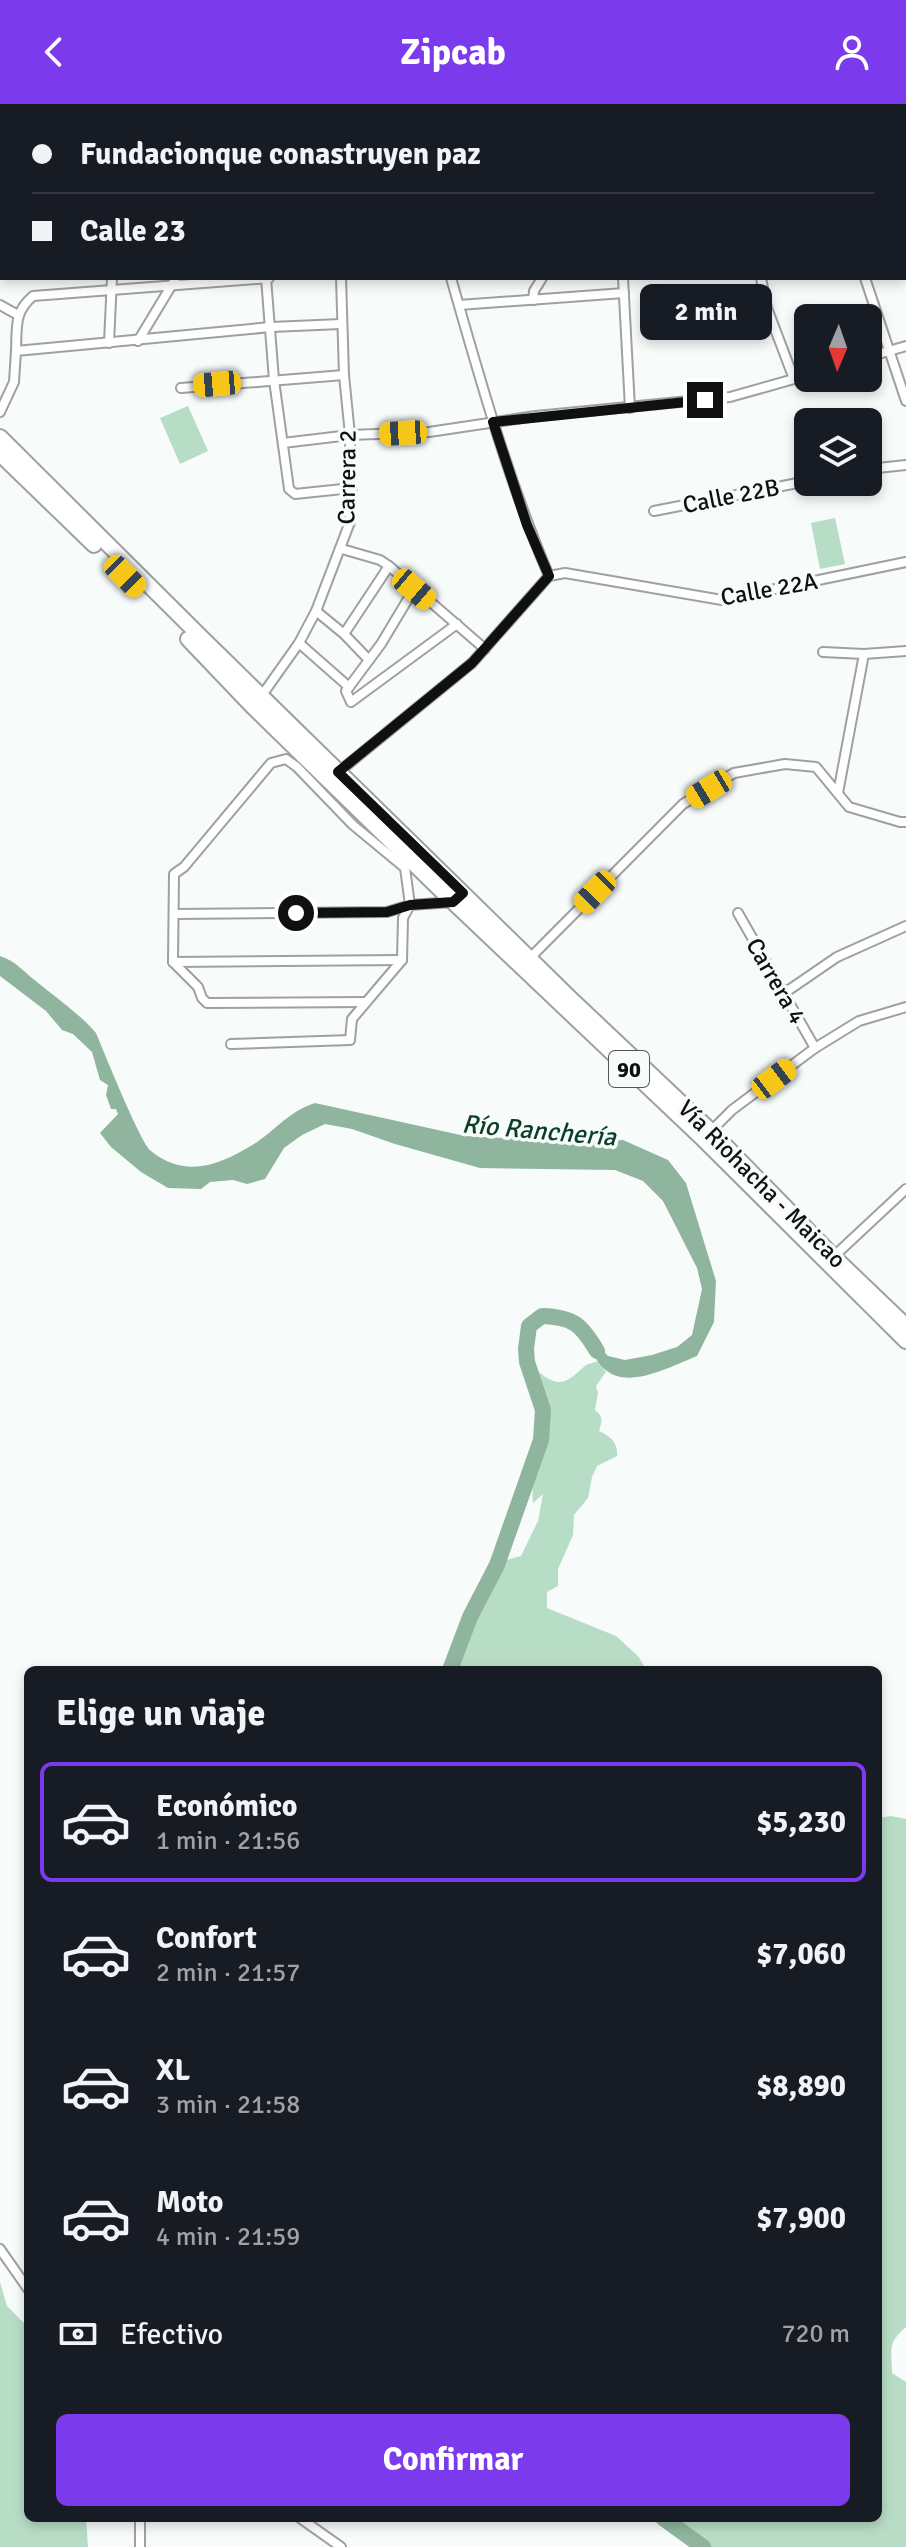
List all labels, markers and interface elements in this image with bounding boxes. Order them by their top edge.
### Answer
icon: back [32,30,76,74]
text: Zipcab [400,30,506,75]
icon: person [830,30,874,74]
text: Fundacionque conastruyen paz [80,136,481,173]
text: Calle 23 [80,213,186,250]
callout: 2 min [639,284,771,340]
text: 2 min [675,296,737,328]
north arrow [794,304,882,392]
map controls [794,304,882,496]
car [192,370,242,398]
route end [687,382,723,418]
button: layers [794,408,882,496]
car [378,420,428,446]
street label: Carrera 2 [331,429,363,525]
street label: Calle 22B [680,472,782,520]
car [100,551,150,601]
car [388,564,440,614]
street label: Calle 22A [718,566,820,612]
car [682,766,736,812]
car [570,866,620,918]
route start [278,895,314,931]
street label: Carrera 4 [739,932,813,1030]
road number: 90 [609,1051,649,1087]
car [748,1055,800,1103]
street label: Vía Riohacha - Maicao [672,1094,852,1274]
water label: Río Ranchería [461,1108,618,1154]
text: Elige un viaje [56,1691,265,1736]
icon: car [60,1786,132,1858]
text: Económico [156,1788,298,1825]
text: $5,230 [756,1804,846,1841]
text: 1 min · 21:56 [156,1825,300,1857]
icon: car [60,1918,132,1990]
text: Confort [156,1920,257,1957]
text: $7,060 [756,1936,846,1973]
text: 2 min · 21:57 [156,1957,300,1989]
icon: car [60,2050,132,2122]
text: XL [156,2052,190,2089]
text: $8,890 [756,2068,846,2105]
text: 3 min · 21:58 [156,2089,300,2121]
icon: car [60,2182,132,2254]
text: Moto [156,2184,223,2221]
text: $7,900 [756,2200,846,2237]
text: 4 min · 21:59 [156,2221,300,2253]
icon: cash [56,2312,100,2356]
text: Efectivo [120,2316,223,2353]
text: 720 m [781,2318,850,2350]
button: Confirmar [56,2414,850,2506]

